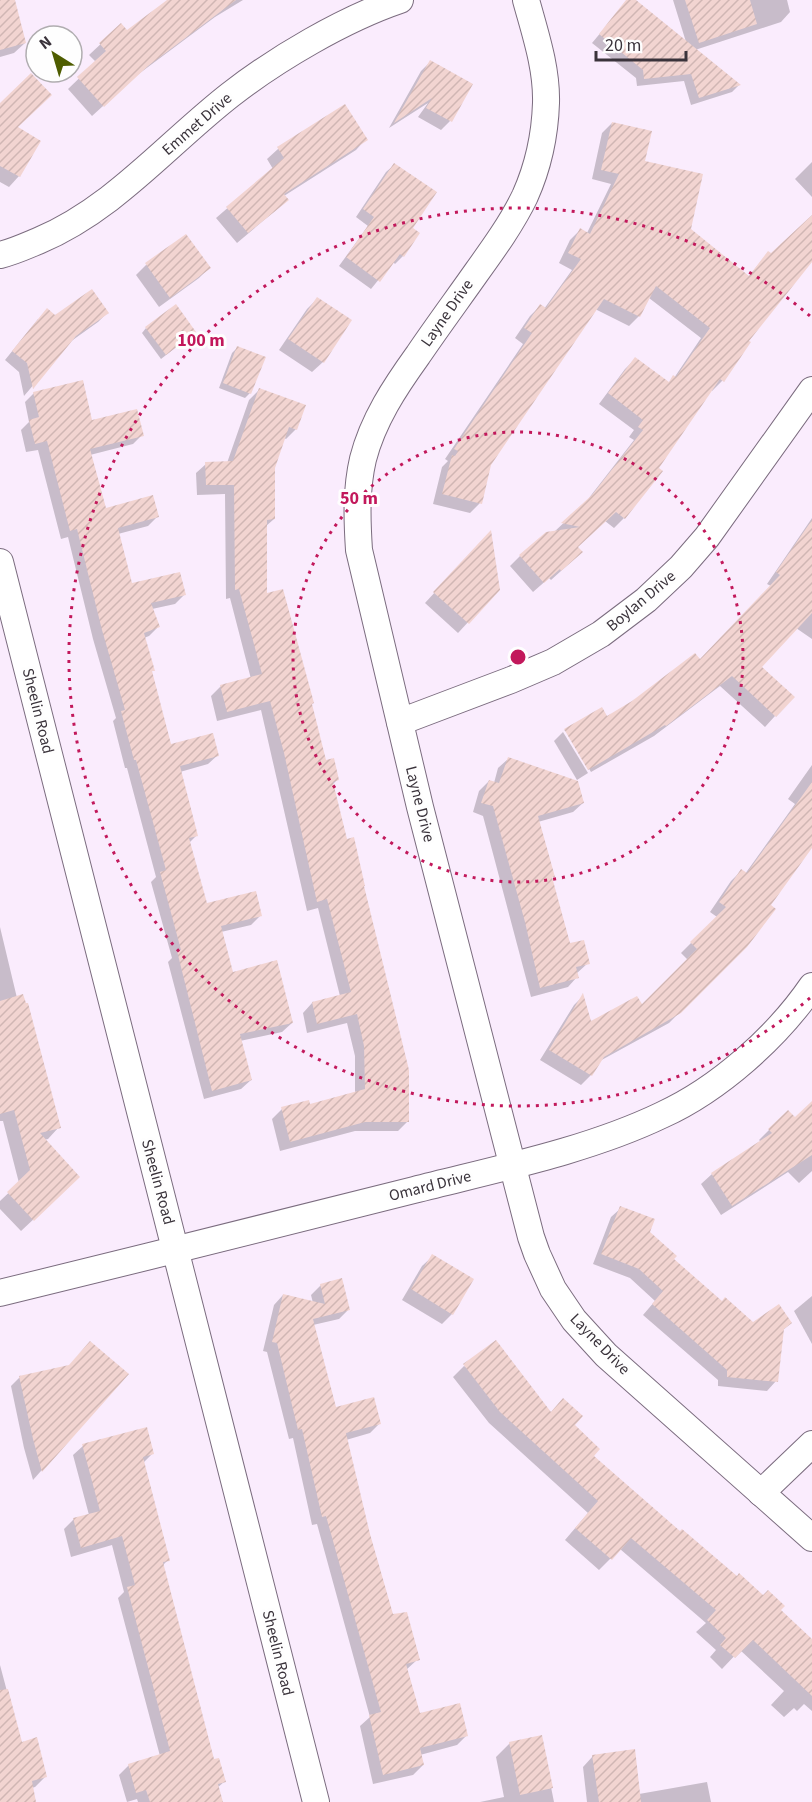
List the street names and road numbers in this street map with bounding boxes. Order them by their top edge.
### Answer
street label: Emmet Drive [157,87,237,161]
street label: Layne Drive [416,275,478,351]
street label: Boylan Drive [602,565,680,637]
street label: Sheelin Road [17,666,59,756]
street label: Layne Drive [400,764,440,844]
street label: Sheelin Road [136,1137,180,1227]
street label: Omard Drive [387,1165,474,1207]
street label: Layne Drive [565,1308,635,1380]
street label: Sheelin Road [257,1608,299,1698]

